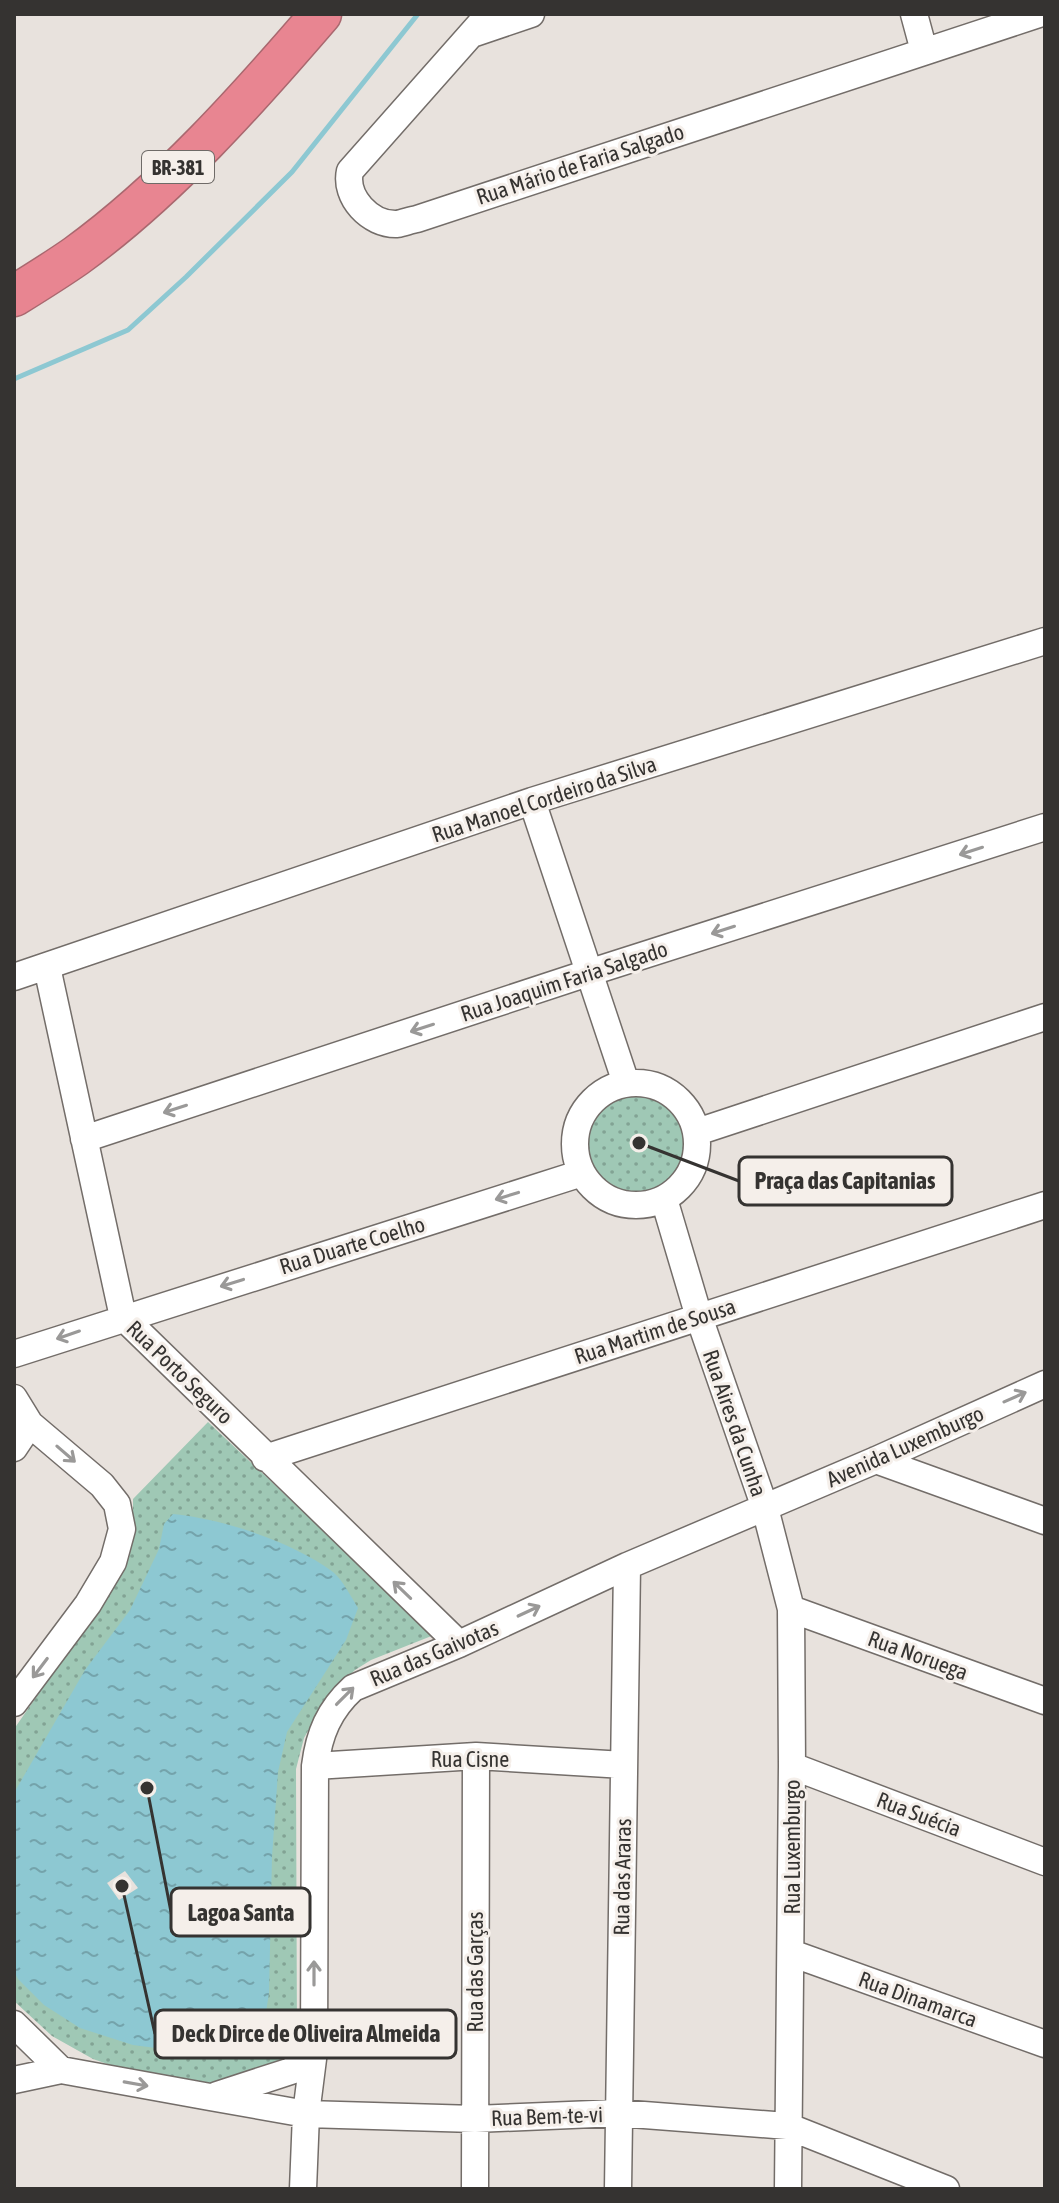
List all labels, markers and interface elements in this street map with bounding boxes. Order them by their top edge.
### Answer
street label: Rua Mário de Faria Salgado [473,118,687,210]
road number: BR-381 [142,151,214,183]
street label: Rua Manoel Cordeiro da Silva [429,750,659,848]
one-way arrow [958,844,984,859]
one-way arrow [711,924,736,938]
street label: Rua Joaquim Faria Salgado [457,935,671,1027]
one-way arrow [410,1021,435,1036]
one-way arrow [163,1102,188,1117]
callout: Praça das Capitanias [739,1157,952,1205]
text: Praça das Capitanias [755,1167,936,1194]
one-way arrow [495,1190,520,1205]
street label: Rua Duarte Coelho [276,1211,428,1279]
one-way arrow [220,1276,245,1291]
street label: Rua Martim de Sousa [571,1293,739,1369]
street label: Rua Porto Seguro [121,1315,239,1429]
one-way arrow [56,1329,81,1344]
street label: Rua Aires da Cunha [698,1346,772,1500]
one-way arrow [1003,1389,1027,1404]
street label: Avenida Luxemburgo [823,1400,987,1492]
one-way arrow [56,1445,76,1463]
one-way arrow [393,1581,412,1600]
one-way arrow [517,1603,541,1618]
street label: Rua das Gaivotas [366,1614,502,1692]
street label: Rua Noruega [864,1625,972,1685]
one-way arrow [32,1657,49,1678]
one-way arrow [335,1687,355,1707]
street label: Rua Cisne [431,1746,509,1772]
street label: Rua Luxemburgo [779,1780,805,1914]
street label: Rua Suécia [873,1786,965,1842]
street label: Rua das Araras [608,1818,636,1936]
callout: Lagoa Santa [171,1888,310,1936]
text: Lagoa Santa [188,1899,294,1926]
street label: Rua das Garças [462,1911,488,2032]
one-way arrow [306,1960,322,1987]
street label: Rua Dinamarca [855,1966,981,2032]
callout: Deck Dirce de Oliveira Almeida [155,2010,456,2058]
text: Deck Dirce de Oliveira Almeida [172,2020,440,2047]
one-way arrow [123,2077,148,2092]
street label: Rua Bem-te-vi [490,2101,604,2131]

